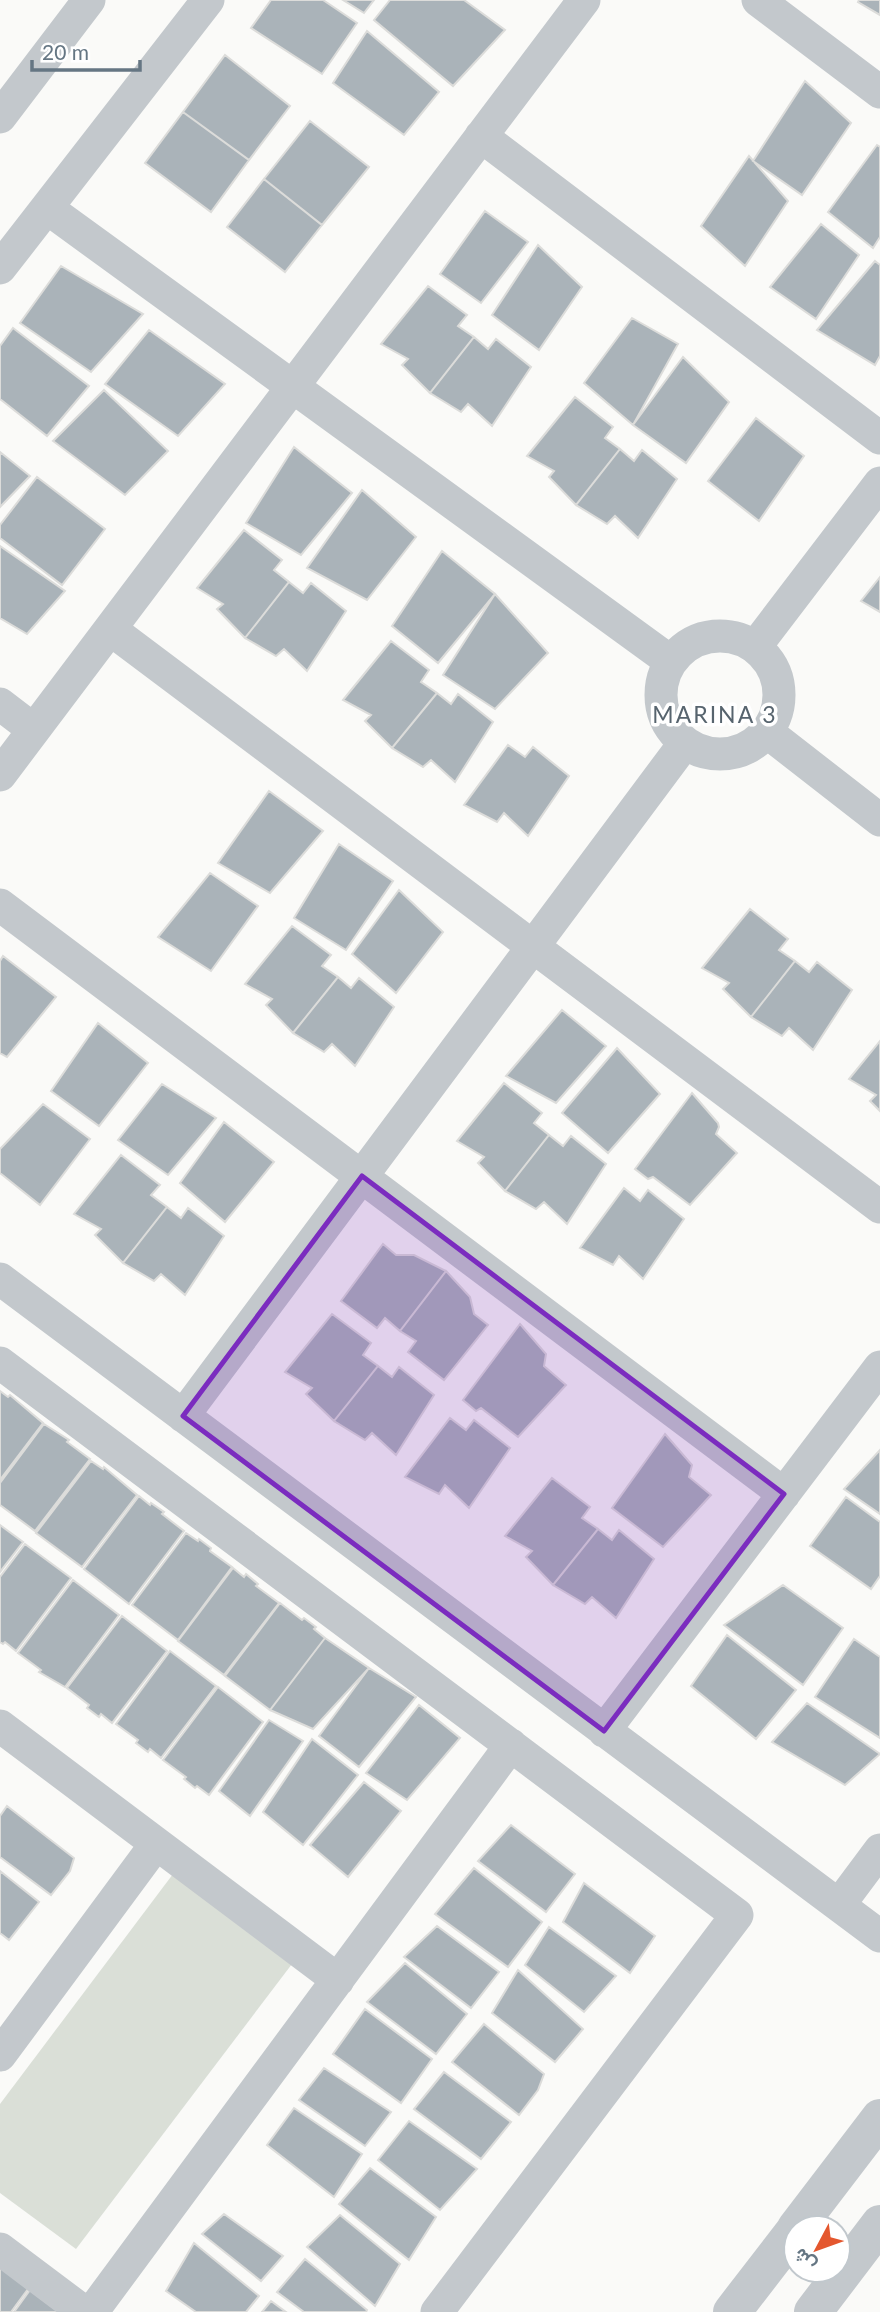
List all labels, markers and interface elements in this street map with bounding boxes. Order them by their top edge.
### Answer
scale bar [32,28,140,72]
text: 20 m [42,39,89,64]
district label: MARINA 3 [652,700,778,728]
north arrow [782,2214,852,2284]
text: ش [788,2244,821,2277]

